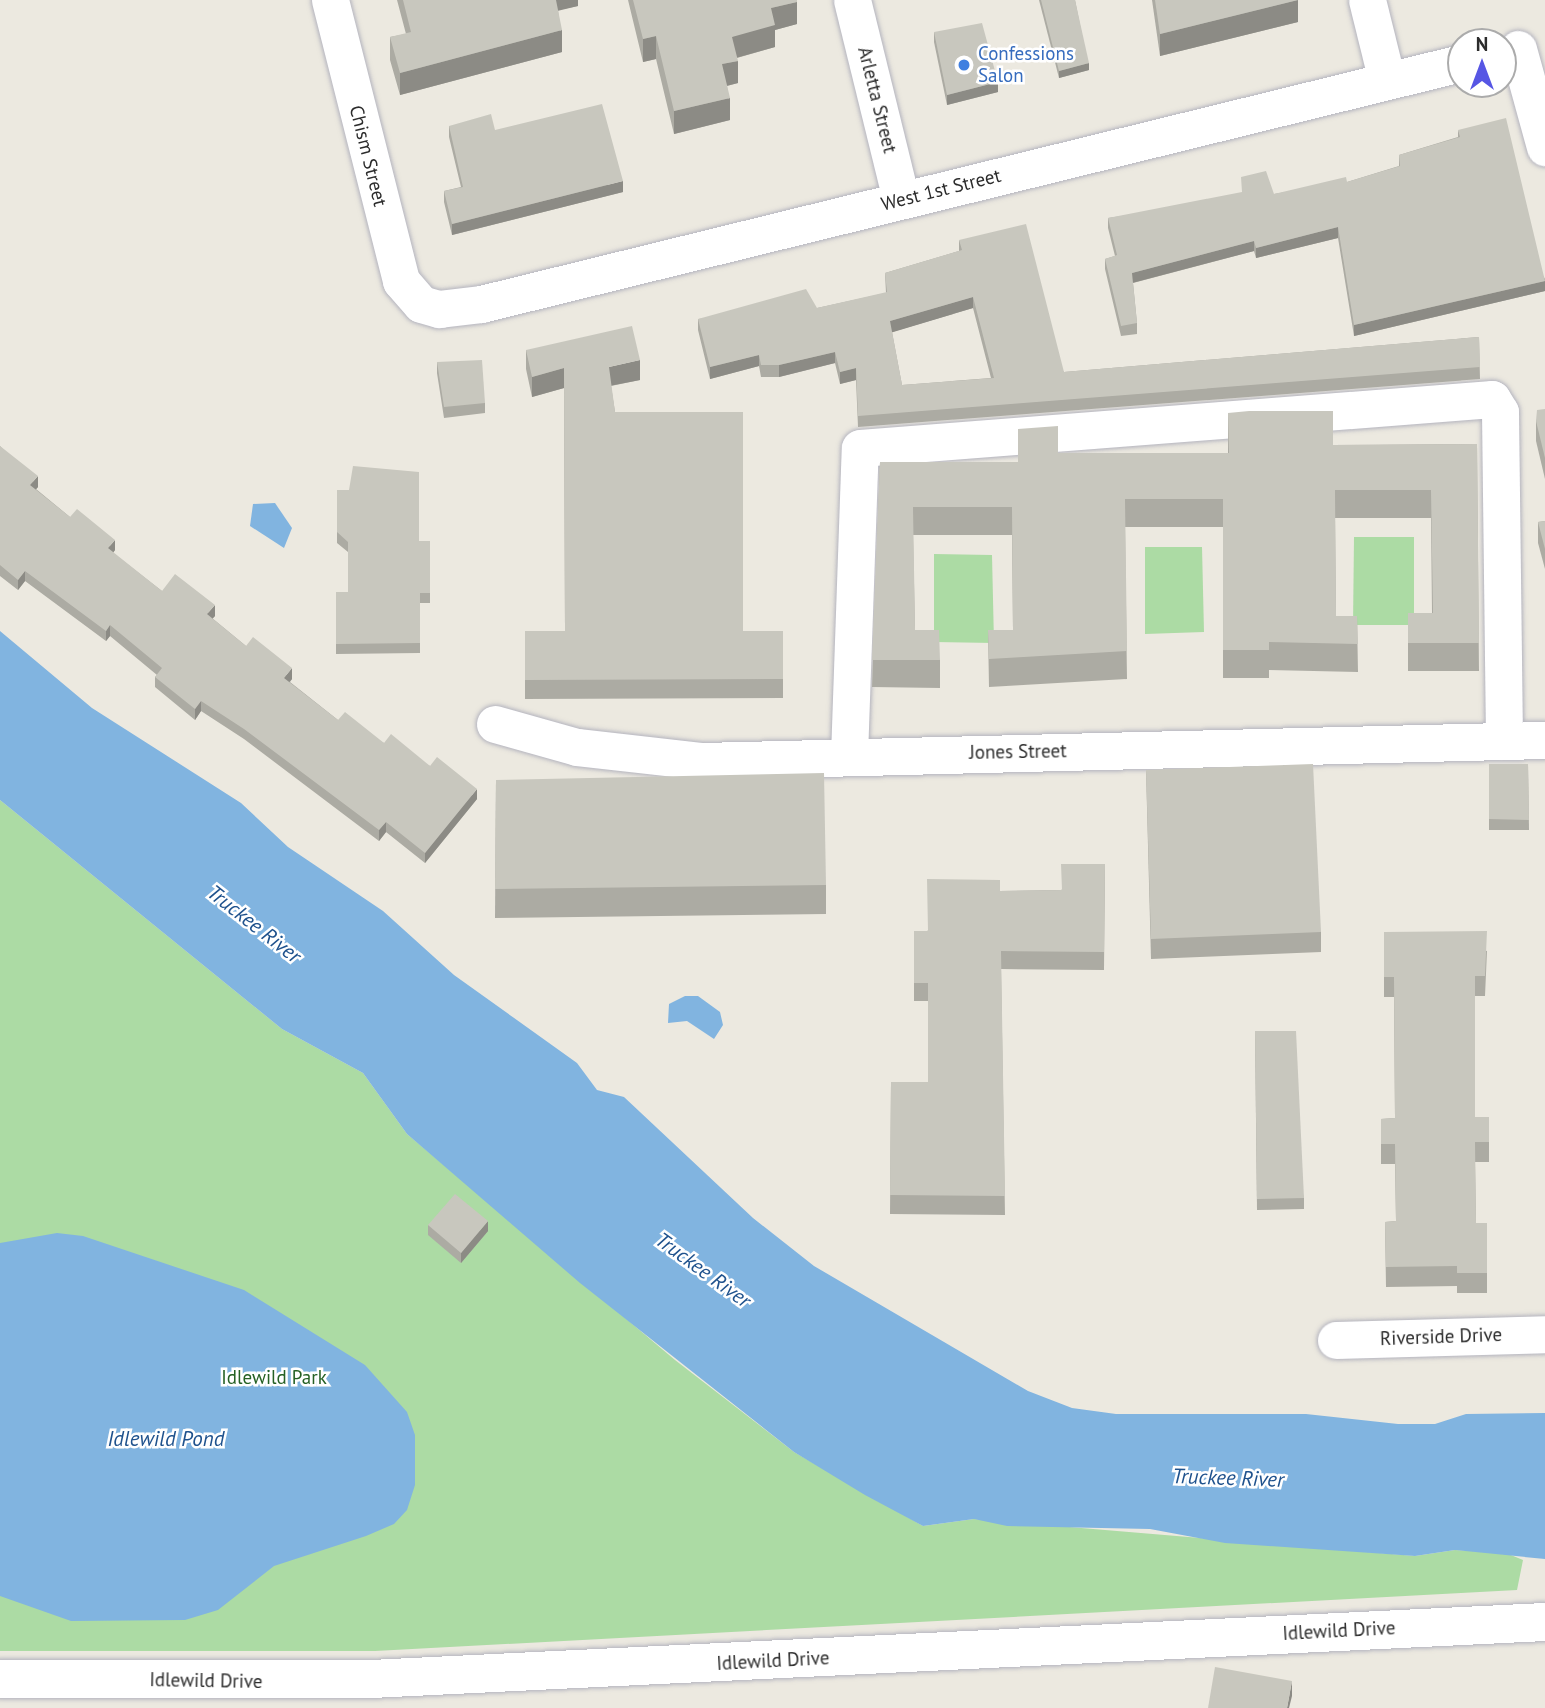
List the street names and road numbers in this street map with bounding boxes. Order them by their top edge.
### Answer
street label: Arletta Street [853,45,901,155]
street label: Chism Street [344,103,392,209]
street label: West 1st Street [879,164,1003,216]
street label: Jones Street [969,740,1067,764]
street label: Riverside Drive [1380,1323,1502,1351]
street label: Idlewild Drive [1282,1617,1396,1645]
street label: Idlewild Drive [716,1647,830,1675]
street label: Idlewild Drive [149,1669,263,1693]

